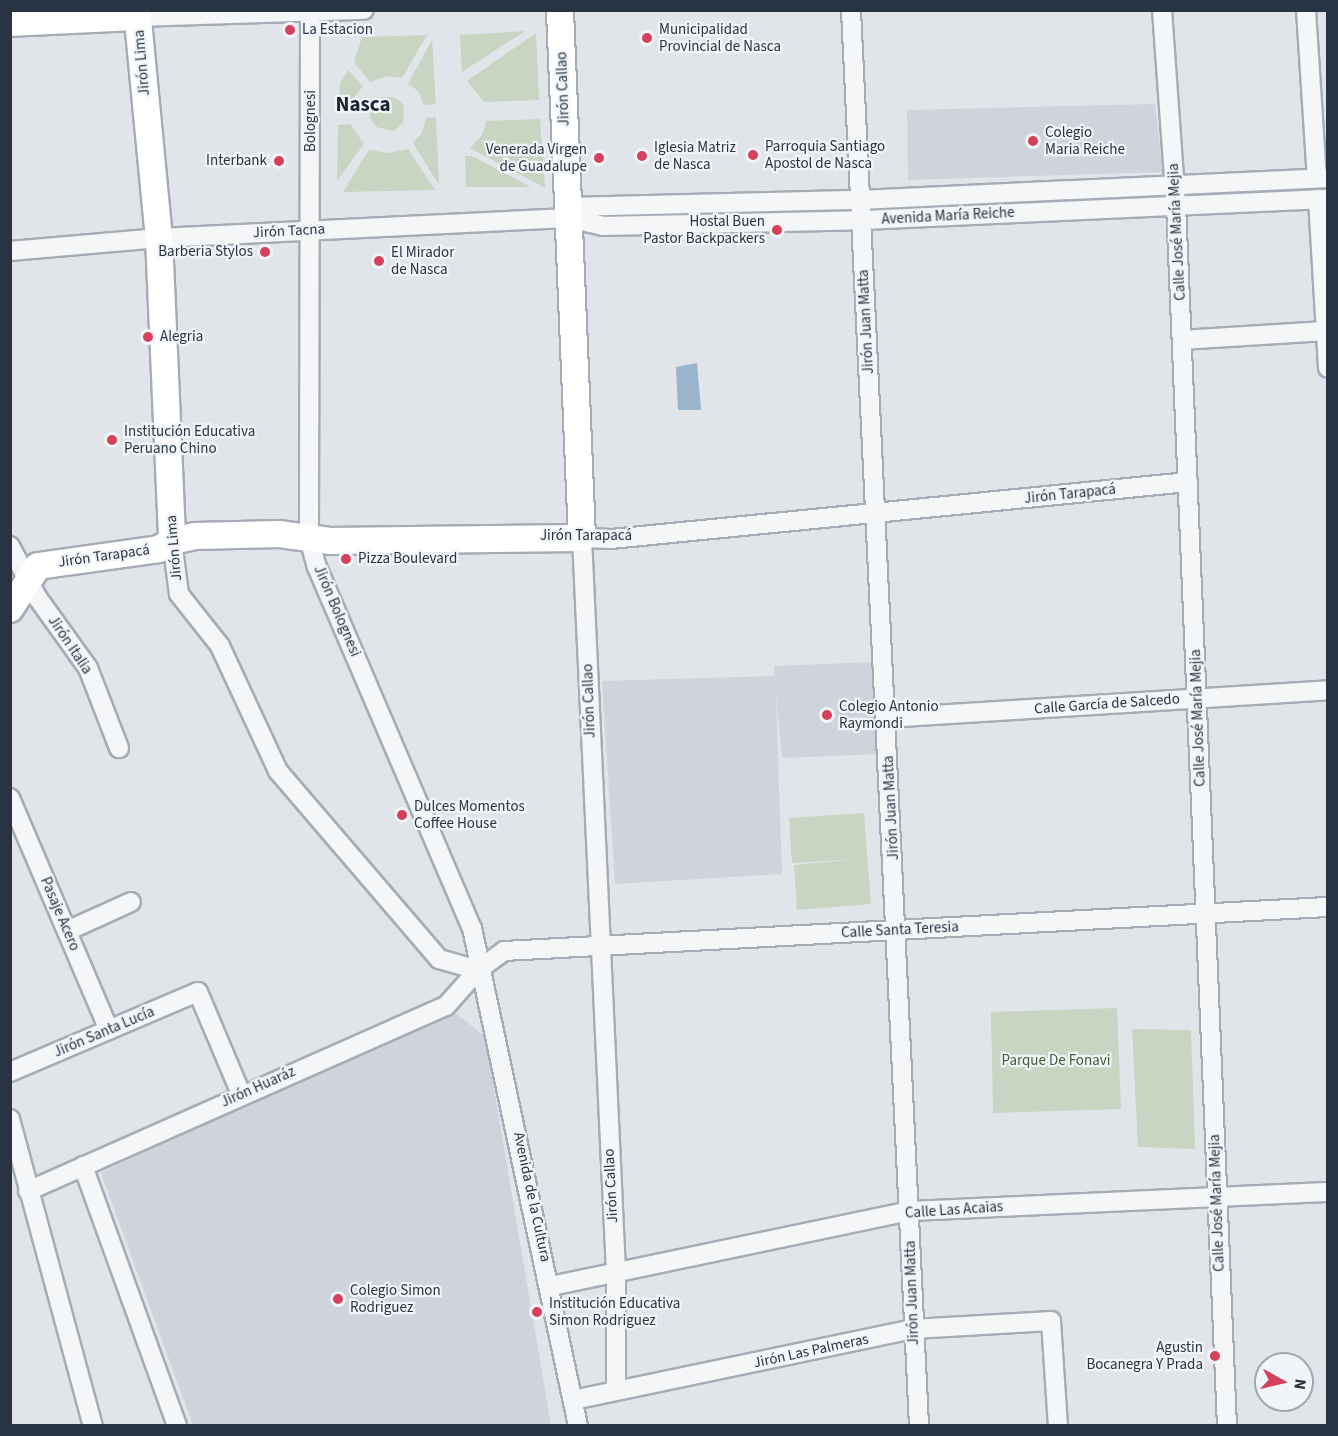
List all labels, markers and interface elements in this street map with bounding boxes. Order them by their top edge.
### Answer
place label: Municipalidad Provincial de Nasca [659,20,781,55]
place label: La Estacion [302,21,373,39]
marker: La Estacion [283,23,297,37]
street label: Jirón Lima [130,29,154,97]
marker: Municipalidad Provincial de Nasca [640,31,654,45]
street label: Jirón Callao [553,51,573,127]
street label: Bolognesi [302,90,320,152]
district label: Nasca [335,91,391,117]
place label: Colegio Maria Reiche [1045,123,1125,158]
marker: Colegio Maria Reiche [1026,134,1040,148]
place label: Parroquia Santiago Apostol de Nasca [765,137,885,172]
place label: Iglesia Matriz de Nasca [654,138,736,173]
place label: Venerada Virgen de Guadalupe [486,140,587,175]
marker: Parroquia Santiago Apostol de Nasca [746,148,760,162]
marker: Iglesia Matriz de Nasca [635,149,649,163]
marker: Venerada Virgen de Guadalupe [592,151,606,165]
place label: Interbank [206,152,267,170]
marker: Interbank [272,154,286,168]
street label: Calle José María Mejia [1164,163,1190,301]
street label: Avenida María Reiche [881,204,1015,228]
place label: Hostal Buen Pastor Backpackers [643,212,765,247]
street label: Jirón Tacna [252,220,326,242]
marker: Hostal Buen Pastor Backpackers [770,223,784,237]
place label: Barberia Stylos [158,243,253,261]
place label: El Mirador de Nasca [391,243,454,278]
marker: Barberia Stylos [258,245,272,259]
marker: El Mirador de Nasca [372,254,386,268]
street label: Jirón Juan Matta [854,269,878,375]
place label: Alegria [160,328,203,346]
marker: Alegria [141,330,155,344]
place label: Institución Educativa Peruano Chino [124,422,255,457]
marker: Institución Educativa Peruano Chino [105,433,119,447]
street label: Jirón Tarapacá [1023,480,1117,508]
street label: Jirón Lima [162,514,186,582]
street label: Jirón Tarapacá [540,527,632,545]
street label: Jirón Tarapacá [57,541,151,571]
place label: Pizza Boulevard [358,550,457,568]
marker: Pizza Boulevard [339,552,353,566]
street label: Jirón Bolognesi [310,563,364,659]
street label: Jirón Italia [44,612,96,678]
street label: Calle José María Mejia [1187,649,1209,787]
street label: Jirón Callao [579,663,599,739]
street label: Calle García de Salcedo [1034,690,1180,718]
place label: Colegio Antonio Raymondi [839,697,939,732]
marker: Colegio Antonio Raymondi [820,708,834,722]
street label: Jirón Juan Matta [879,755,903,861]
place label: Dulces Momentos Coffee House [414,797,525,832]
marker: Dulces Momentos Coffee House [395,808,409,822]
street label: Pasaje Acero [36,874,84,954]
street label: Calle Santa Teresia [841,918,959,942]
street label: Jirón Santa Lucía [51,1003,157,1061]
park label: Parque De Fonavi [1002,1052,1110,1070]
street label: Jirón Huaráz [218,1063,298,1111]
street label: Avenida de la Cultura [509,1130,555,1264]
street label: Calle José María Mejia [1206,1134,1228,1272]
street label: Jirón Callao [600,1148,622,1224]
street label: Calle Las Acaias [904,1198,1004,1222]
street label: Jirón Juan Matta [901,1240,923,1346]
place label: Colegio Simon Rodriguez [350,1281,441,1316]
marker: Colegio Simon Rodriguez [331,1292,345,1306]
place label: Institución Educativa Simon Rodriguez [549,1294,680,1329]
marker: Institución Educativa Simon Rodriguez [530,1305,544,1319]
street label: Jirón Las Palmeras [752,1330,870,1372]
place label: Agustin Bocanegra Y Prada [1086,1338,1203,1373]
marker: Agustin Bocanegra Y Prada [1208,1349,1222,1363]
north arrow [1254,1352,1314,1412]
text: N [1288,1377,1311,1391]

